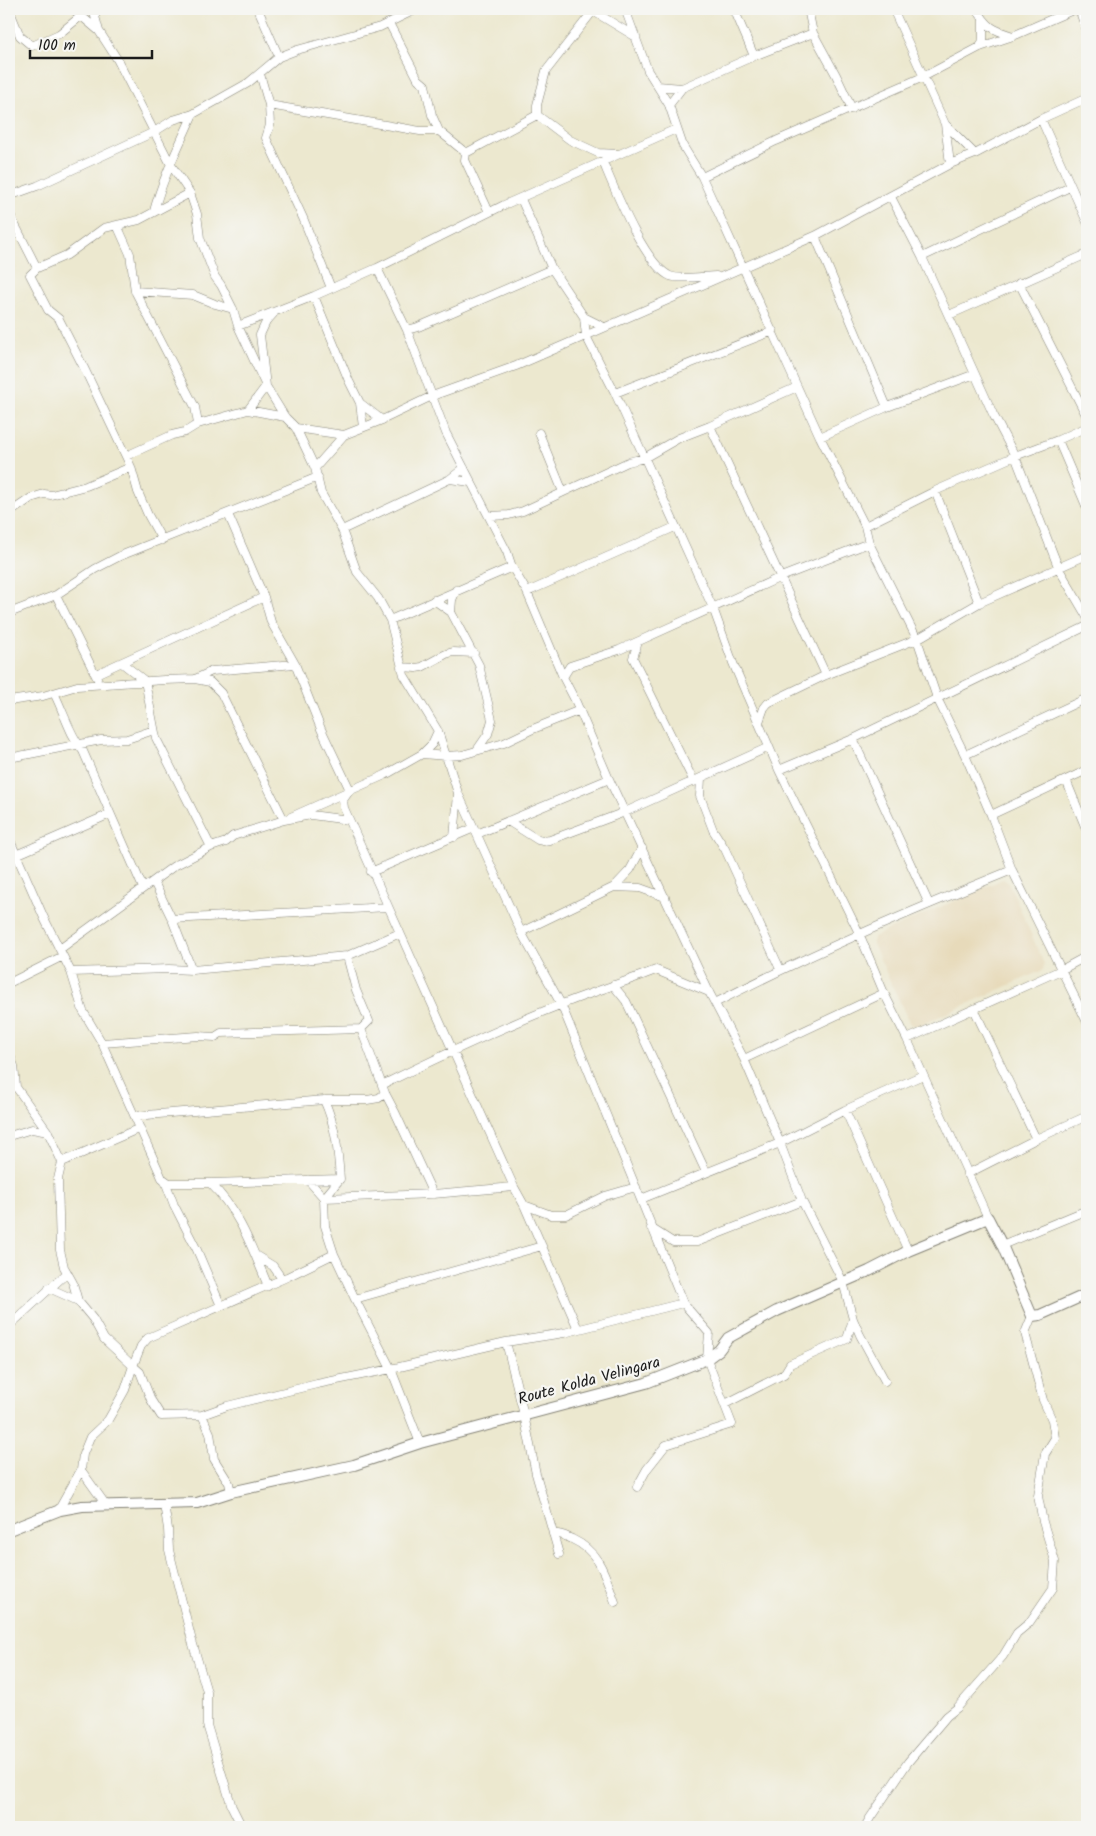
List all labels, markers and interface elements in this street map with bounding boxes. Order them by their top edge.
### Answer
scale bar [30,28,152,60]
text: 100 m [38,34,76,58]
street label: Route Kolda Velingara [515,1350,663,1412]

